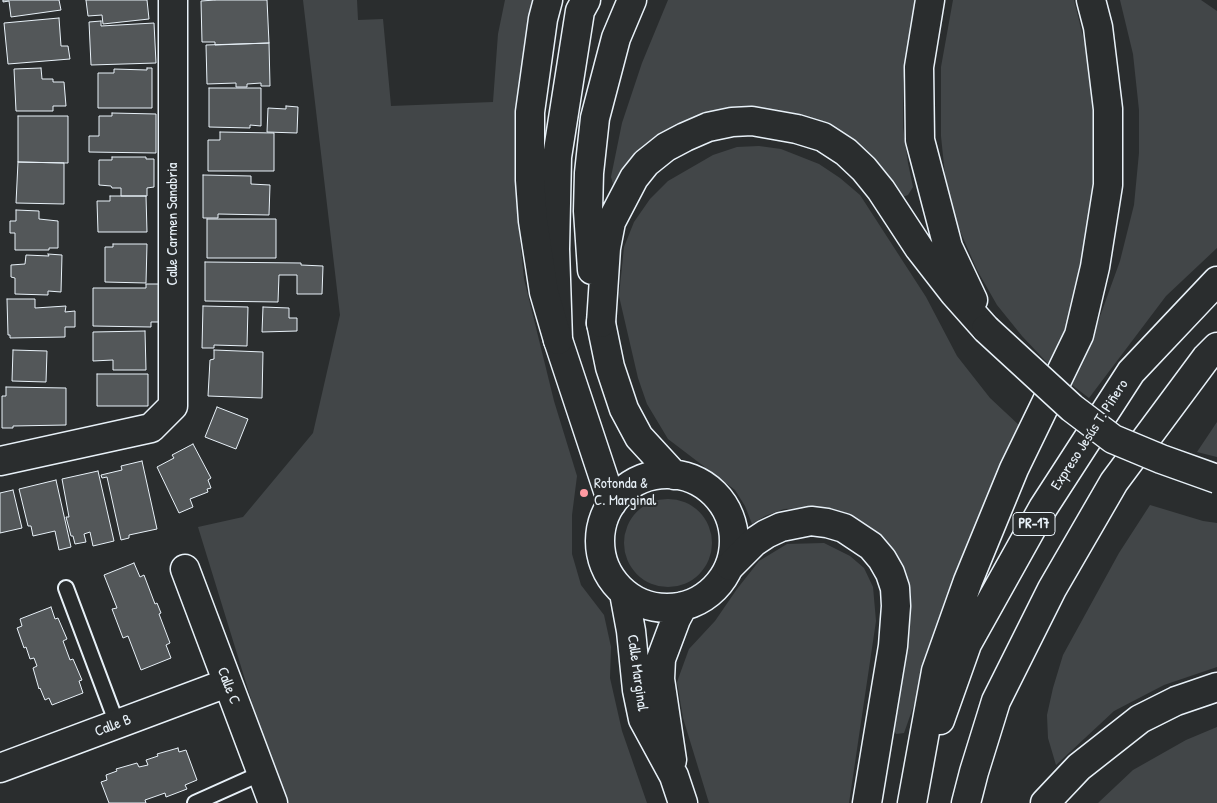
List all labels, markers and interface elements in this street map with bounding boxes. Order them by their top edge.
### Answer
street label: Calle Carmen Sanabria [164,163,182,285]
street label: Expreso Jesús T. Piñero [1048,376,1132,494]
place label: Rotonda & C. Marginal [594,475,656,510]
marker: Rotonda & C. Marginal [578,487,590,499]
road number: PR-17 [1013,512,1055,536]
street label: Calle Marginal [623,633,651,713]
street label: Calle C [213,665,243,707]
street label: Calle B [92,711,134,741]

